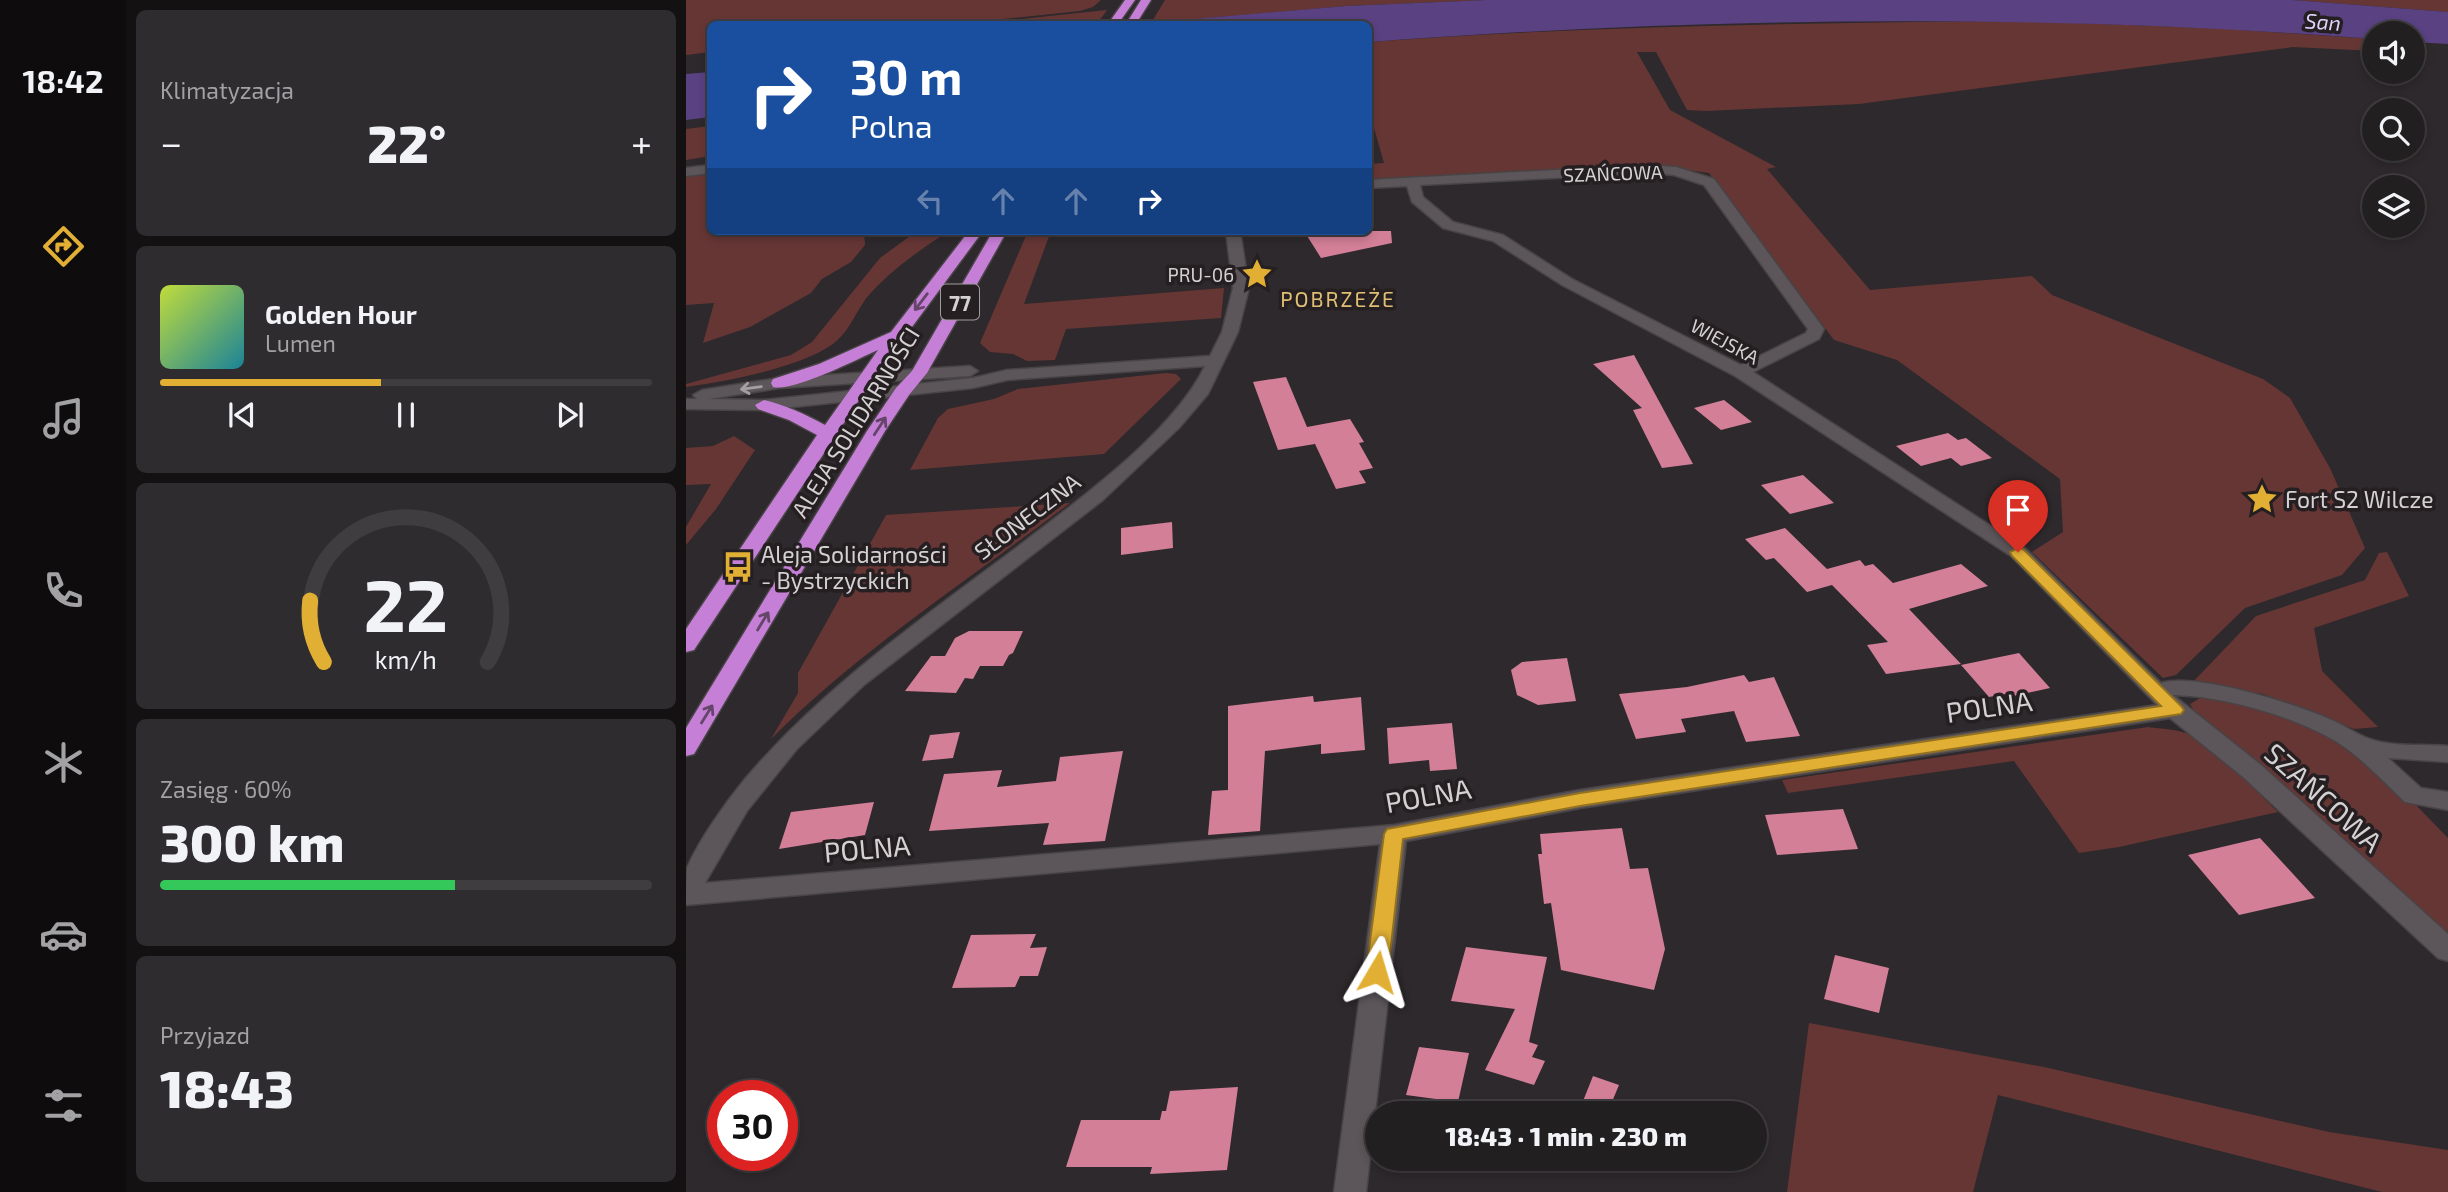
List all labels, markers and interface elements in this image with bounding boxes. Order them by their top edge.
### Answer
water label: San [2304,7,2342,35]
map controls [2362,21,2425,238]
button: sound [2362,21,2425,84]
text: 30 m [850,46,962,105]
icon: right [735,49,826,140]
text: 18:42 [23,61,103,99]
text: Klimatyzacja [160,76,294,104]
button: search [2362,98,2425,161]
text: Polna [850,106,933,144]
text: 22° [367,111,446,173]
text: − [160,119,182,165]
text: + [631,119,652,165]
street label: SZAŃCOWA [1563,160,1663,186]
button: layers [2362,175,2425,238]
icon: left [911,182,949,220]
icon: ahead [984,182,1022,220]
icon: ahead [1057,182,1095,220]
icon: right [1130,182,1168,220]
icon: directions [39,222,88,271]
place icon: PRU-06 [1240,257,1274,291]
place label: PRU-06 [1168,263,1234,286]
road number: 77 [941,284,979,320]
district label: POBRZEŻE [1280,286,1396,311]
one-way arrow [913,292,928,311]
text: Golden Hour [265,298,417,329]
street label: WIEJSKA [1687,314,1763,369]
street label: ALEJA SOLIDARNOŚCI [785,322,925,522]
text: Lumen [265,329,336,357]
one-way arrow [740,381,763,394]
icon: music [39,394,88,443]
icon: previous [223,396,261,434]
icon: pause [387,396,425,434]
icon: next [551,396,589,434]
one-way arrow [873,416,887,436]
street label: SŁONECZNA [968,467,1086,565]
pin [1988,480,2048,552]
place icon: Fort S2 Wilcze [2245,482,2279,516]
place label: Fort S2 Wilcze [2285,485,2434,513]
icon: arrive [1999,491,2037,529]
place label: Aleja Solidarności - Bystrzyckich [761,540,947,594]
bus stop icon: Aleja Solidarności - Bystrzyckich [721,550,755,584]
text: 22 [364,559,448,647]
icon: phone [39,566,88,615]
one-way arrow [756,611,770,631]
text: km/h [375,644,437,674]
street label: POLNA [1944,683,2035,729]
one-way arrow [701,704,715,724]
street label: SZAŃCOWA [2258,735,2390,859]
icon: climate [39,738,88,787]
street label: POLNA [1382,771,1474,819]
text: Zasięg · 60% [160,775,292,803]
text: 300 km [160,810,344,872]
street label: POLNA [822,827,912,869]
icon: car [39,910,88,959]
position arrow [1340,935,1414,1009]
text: Przyjazd [160,1021,250,1049]
text: 18:43 [160,1056,294,1118]
speed limit sign: 30 [707,1080,798,1171]
icon: filters [39,1081,88,1130]
text: 18:43 · 1 min · 230 m [1445,1120,1687,1151]

